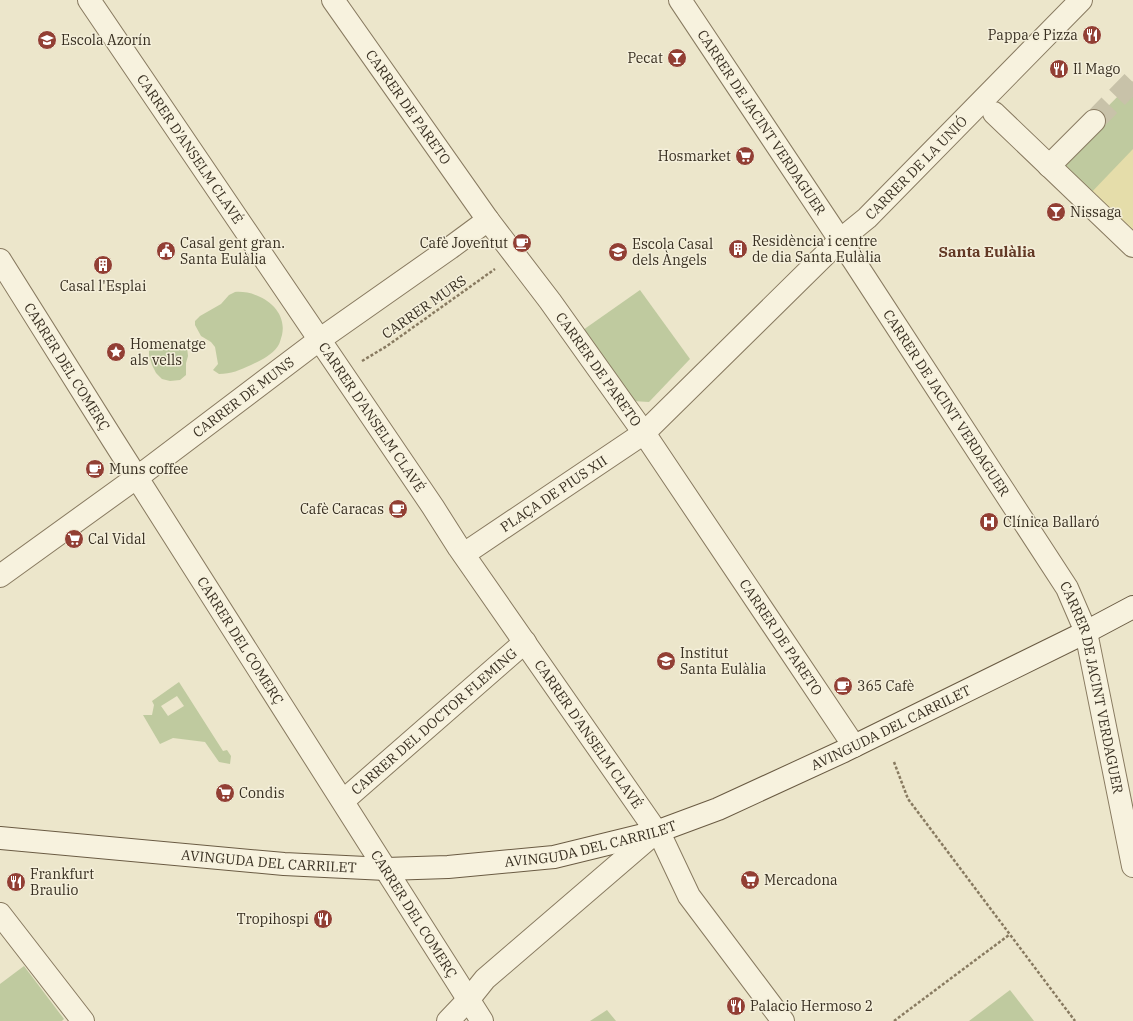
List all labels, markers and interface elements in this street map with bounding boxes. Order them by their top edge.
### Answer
restaurant icon: Pappa e Pizza [1081,24,1103,46]
street label: CARRER DE JACINT VERDAGUER [693,26,830,219]
place label: Pappa e Pizza [988,26,1078,44]
school or university icon: Escola Azorín [36,29,58,51]
place label: Escola Azorín [61,31,151,49]
street label: CARRER DE PARETO [362,46,455,168]
bar icon: Pecat [666,47,688,69]
place label: Pecat [627,49,663,67]
restaurant icon: Il Mago [1048,58,1070,80]
place label: Il Mago [1073,60,1121,78]
street label: CARRER D'ANSELM CLAVÉ [133,71,248,227]
street label: CARRER DE LA UNIÓ [861,111,971,224]
supermarket icon: Hosmarket [734,145,756,167]
place label: Hosmarket [658,147,731,165]
bar icon: Nissaga [1045,201,1067,223]
place label: Nissaga [1070,203,1122,221]
cafe icon: Cafè Joventut [511,232,533,254]
place label: Residència i centre de dia Santa Eulàlia [752,232,882,266]
place label: Casal gent gran. Santa Eulàlia [180,234,285,268]
place label: Cafè Joventut [420,234,508,252]
place label: Escola Casal dels Àngels [632,235,713,269]
building icon: Residència i centre de dia Santa Eulàlia [727,238,749,260]
public building icon: Casal gent gran. Santa Eulàlia [155,240,177,262]
school or university icon: Escola Casal dels Àngels [607,241,629,263]
district label: Santa Eulàlia [938,242,1036,261]
building icon: Casal l'Esplai [92,254,114,276]
street label: CARRER MURS [378,271,470,343]
place label: Casal l'Esplai [60,277,146,295]
street label: CARRER DEL COMERÇ [20,299,114,434]
street label: CARRER DE JACINT VERDAGUER [879,306,1014,500]
street label: CARRER DE PARETO [552,309,646,430]
place label: Homenatge als vells [130,335,206,369]
street label: CARRER D'ANSELM CLAVÉ [315,339,430,495]
place icon: Homenatge als vells [105,341,127,363]
street label: CARRER DE MUNS [189,353,298,441]
street label: PLAÇA DE PIUS XII [497,451,611,536]
cafe icon: Muns coffee [84,458,106,480]
place label: Muns coffee [109,460,188,478]
cafe icon: Cafè Caracas [387,498,409,520]
place label: Cafè Caracas [300,500,384,518]
hospital icon: Clínica Ballaró [978,511,1000,533]
place label: Clínica Ballaró [1003,513,1099,531]
supermarket icon: Cal Vidal [63,528,85,550]
place label: Cal Vidal [88,530,146,548]
street label: CARRER DEL COMERÇ [193,573,288,708]
street label: CARRER DE PARETO [736,576,826,699]
street label: CARRER DE JACINT VERDAGUER [1056,578,1127,796]
street label: CARRER DEL DOCTOR FLEMING [347,644,521,799]
place label: Institut Santa Eulàlia [680,644,767,678]
school or university icon: Institut Santa Eulàlia [655,650,677,672]
street label: CARRER D'ANSELM CLAVÉ [531,656,647,812]
cafe icon: 365 Cafè [832,675,854,697]
place label: 365 Cafè [857,677,914,695]
street label: AVINGUDA DEL CARRILET [808,681,974,774]
supermarket icon: Condis [214,782,236,804]
place label: Condis [239,784,285,802]
street label: AVINGUDA DEL CARRILET [504,816,679,871]
street label: AVINGUDA DEL CARRILET [180,846,357,877]
street label: CARRER DEL COMERÇ [367,847,461,981]
place label: Frankfurt Braulio [30,865,94,899]
supermarket icon: Mercadona [739,869,761,891]
restaurant icon: Frankfurt Braulio [5,871,27,893]
place label: Mercadona [764,871,838,889]
restaurant icon: Tropihospi [312,908,334,930]
place label: Tropihospi [237,910,309,928]
restaurant icon: Palacio Hermoso 2 [725,995,747,1017]
place label: Palacio Hermoso 2 [750,997,873,1015]

